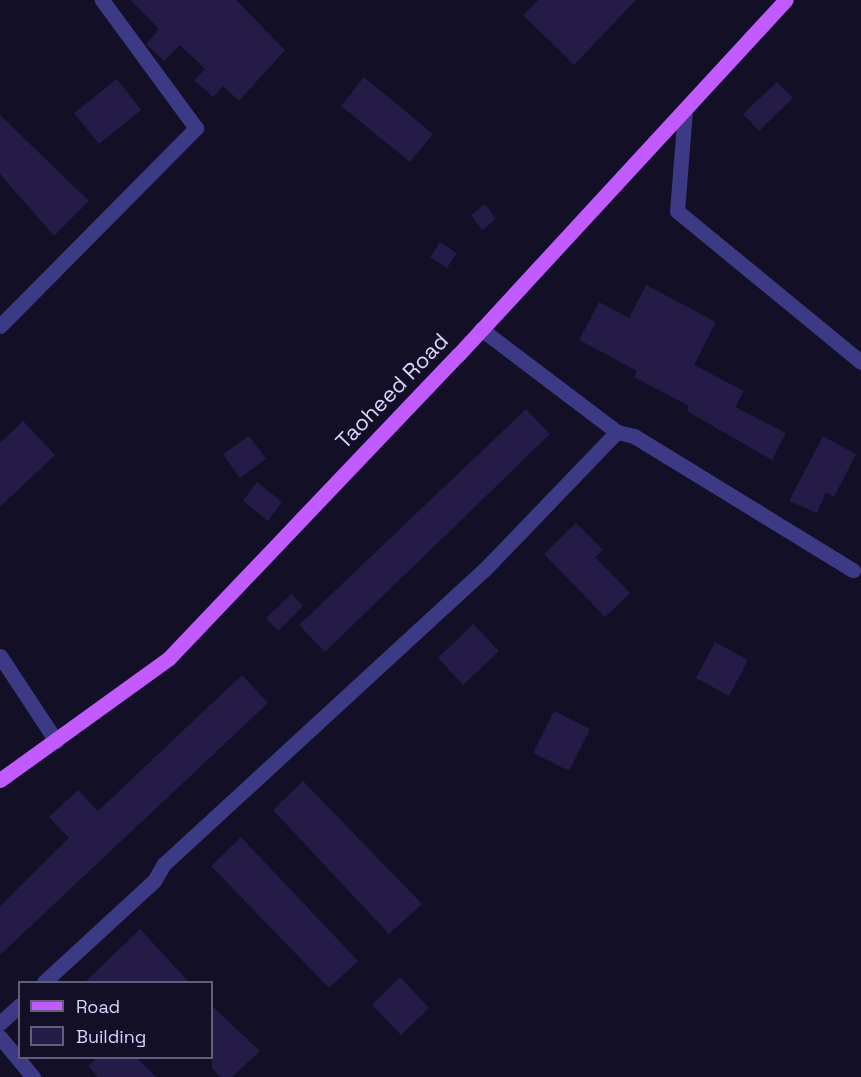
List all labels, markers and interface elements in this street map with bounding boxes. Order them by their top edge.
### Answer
street label: Taoheed Road [330,328,454,454]
legend [18,981,213,1059]
text: Road [76,995,120,1018]
text: Building [76,1025,146,1048]

